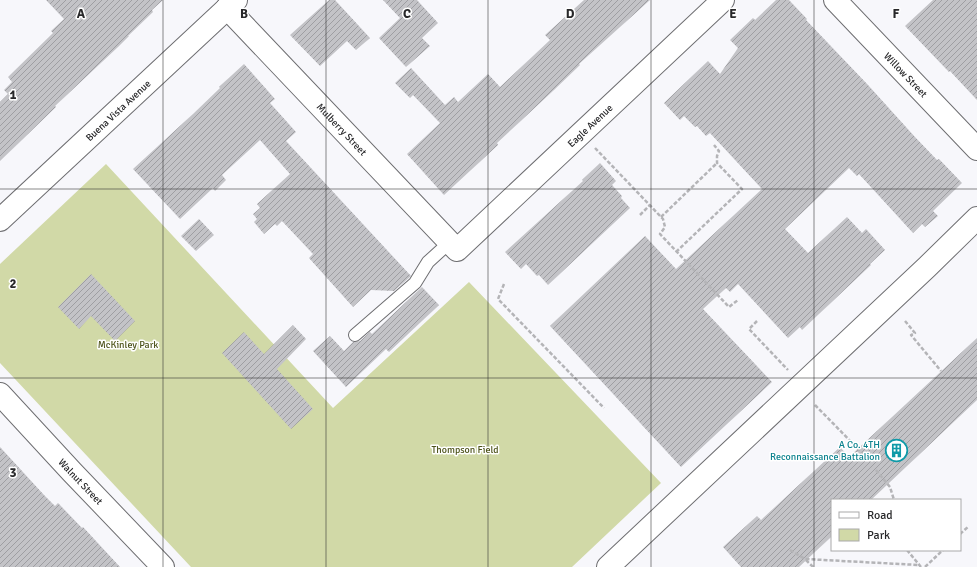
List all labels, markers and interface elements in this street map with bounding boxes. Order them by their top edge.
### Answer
text: A [77,6,86,22]
text: B [240,6,248,22]
text: C [403,6,411,22]
text: D [566,6,575,22]
text: E [729,6,737,22]
text: F [893,6,900,22]
street label: Willow Street [881,50,930,101]
street label: Buena Vista Avenue [84,78,153,144]
text: 1 [9,87,17,103]
street label: Mulberry Street [314,101,369,159]
street label: Eagle Avenue [565,102,615,150]
text: 2 [9,276,17,292]
park label: McKinley Park [98,339,158,351]
building icon: A Co. 4TH Reconnaissance Battalion [883,437,909,463]
place label: A Co. 4TH Reconnaissance Battalion [770,439,880,463]
park label: Thompson Field [431,444,499,456]
street label: Walnut Street [56,456,105,508]
text: 3 [9,465,17,481]
legend [831,499,961,551]
text: Road [867,508,893,523]
text: Park [867,528,890,543]

